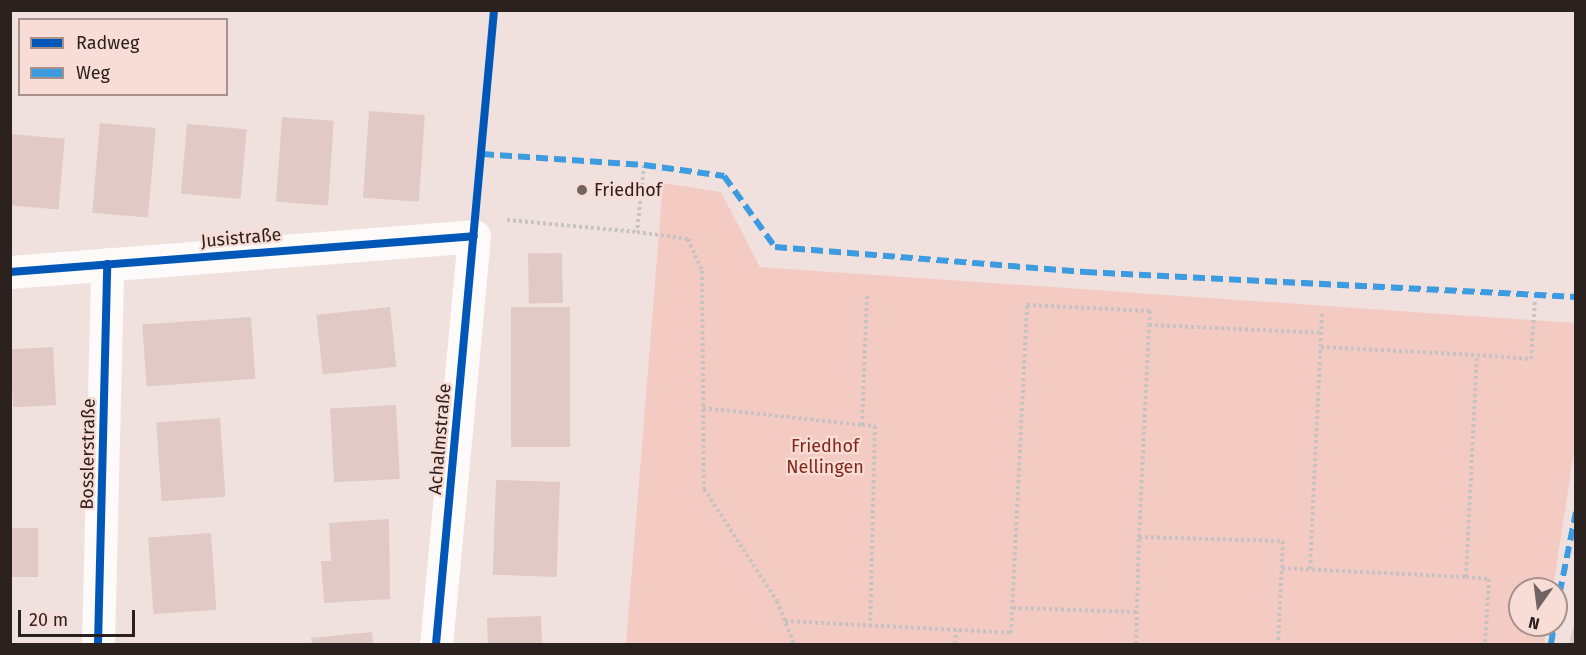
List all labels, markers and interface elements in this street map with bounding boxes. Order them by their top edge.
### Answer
legend [18,18,228,96]
text: Radweg [76,32,139,54]
text: Weg [76,62,110,84]
place label: Friedhof [594,179,662,201]
marker: Friedhof [575,183,589,197]
street label: Jusistraße [200,224,282,252]
street label: Achalmstraße [424,383,456,495]
street label: Bosslerstraße [76,398,100,510]
park label: Friedhof Nellingen [786,436,864,478]
north arrow [1508,577,1568,637]
scale bar [21,598,138,636]
text: 20 m [29,609,68,631]
text: N [1527,613,1541,634]

